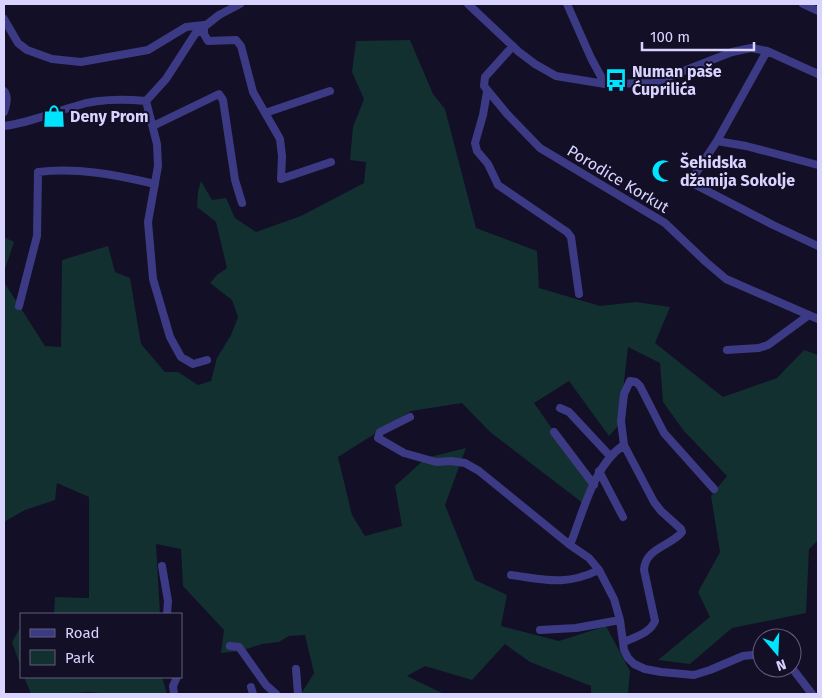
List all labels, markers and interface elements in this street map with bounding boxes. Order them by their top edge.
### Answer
scale bar [642,20,754,52]
text: 100 m [650,28,690,46]
place label: Numan paše Ćuprilića [632,62,722,99]
bus stop icon: Numan paše Ćuprilića [603,67,629,93]
shop icon: Deny Prom [41,103,67,129]
place label: Deny Prom [70,107,149,126]
street label: Porodice Korkut [564,141,673,217]
place label: Šehidska džamija Sokolje [680,152,795,190]
mosque icon: Šehidska džamija Sokolje [650,158,676,184]
legend [20,613,182,678]
text: Road [65,624,100,642]
north arrow [752,628,802,678]
text: Park [65,649,95,667]
text: N [774,655,788,674]

